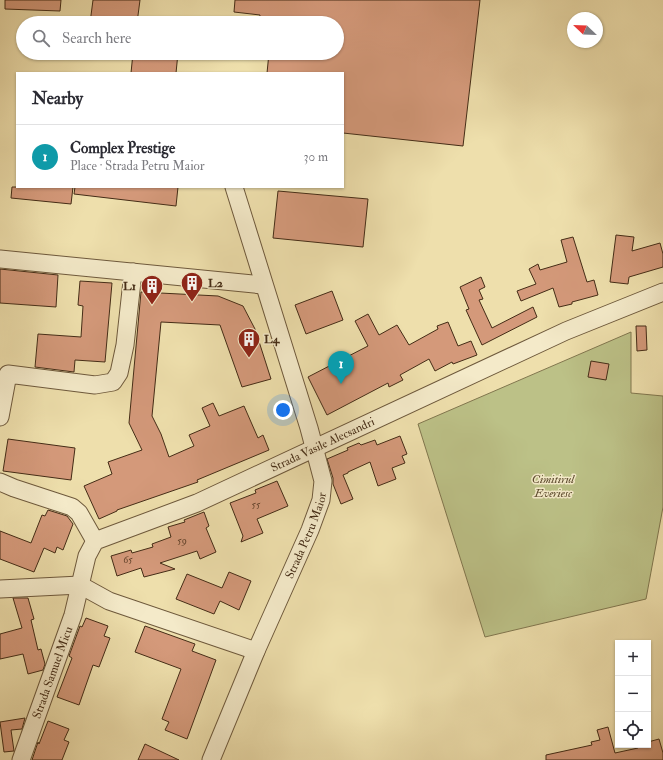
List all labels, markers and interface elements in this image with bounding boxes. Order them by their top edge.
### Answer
north arrow [567,12,603,48]
search box [16,16,344,60]
icon: search [30,27,52,49]
text: Search here [62,29,131,48]
text: Nearby [32,88,83,109]
text: Complex Prestige [70,139,175,158]
text: 1 [43,149,47,165]
text: 30 m [304,149,328,165]
text: Place · Strada Petru Maior [70,158,205,174]
building icon: L2 [179,270,205,303]
building icon: L1 [139,273,165,306]
place label: L2 [208,276,223,291]
place label: L1 [123,279,136,294]
building icon: L4 [236,326,262,359]
place label: L4 [264,332,281,347]
pin: 1 [328,351,354,384]
your location [273,400,293,420]
street label: Strada Vasile Alecsandri [268,414,377,475]
park label: Cimitirul Everiesc [532,472,575,501]
street label: Strada Petru Maior [282,491,329,581]
house number: 55 [252,499,261,511]
house number: 59 [177,535,187,547]
house number: 65 [123,554,133,566]
street label: Strada Samuel Micu [29,624,76,721]
map controls [615,640,651,748]
button: + [615,640,651,676]
button: − [615,676,651,712]
button: locate [615,712,651,748]

